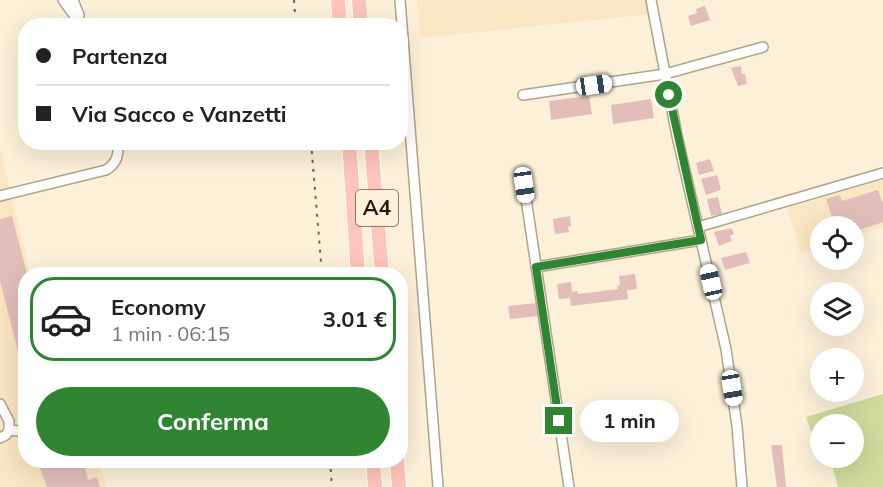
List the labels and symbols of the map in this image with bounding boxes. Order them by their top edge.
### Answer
car [575,74,613,96]
route start [655,81,682,108]
car [513,166,535,204]
road number: A4 [356,190,398,226]
car [698,262,724,302]
car [720,369,744,407]
callout: 1 min [580,400,679,442]
route end [545,407,572,434]

